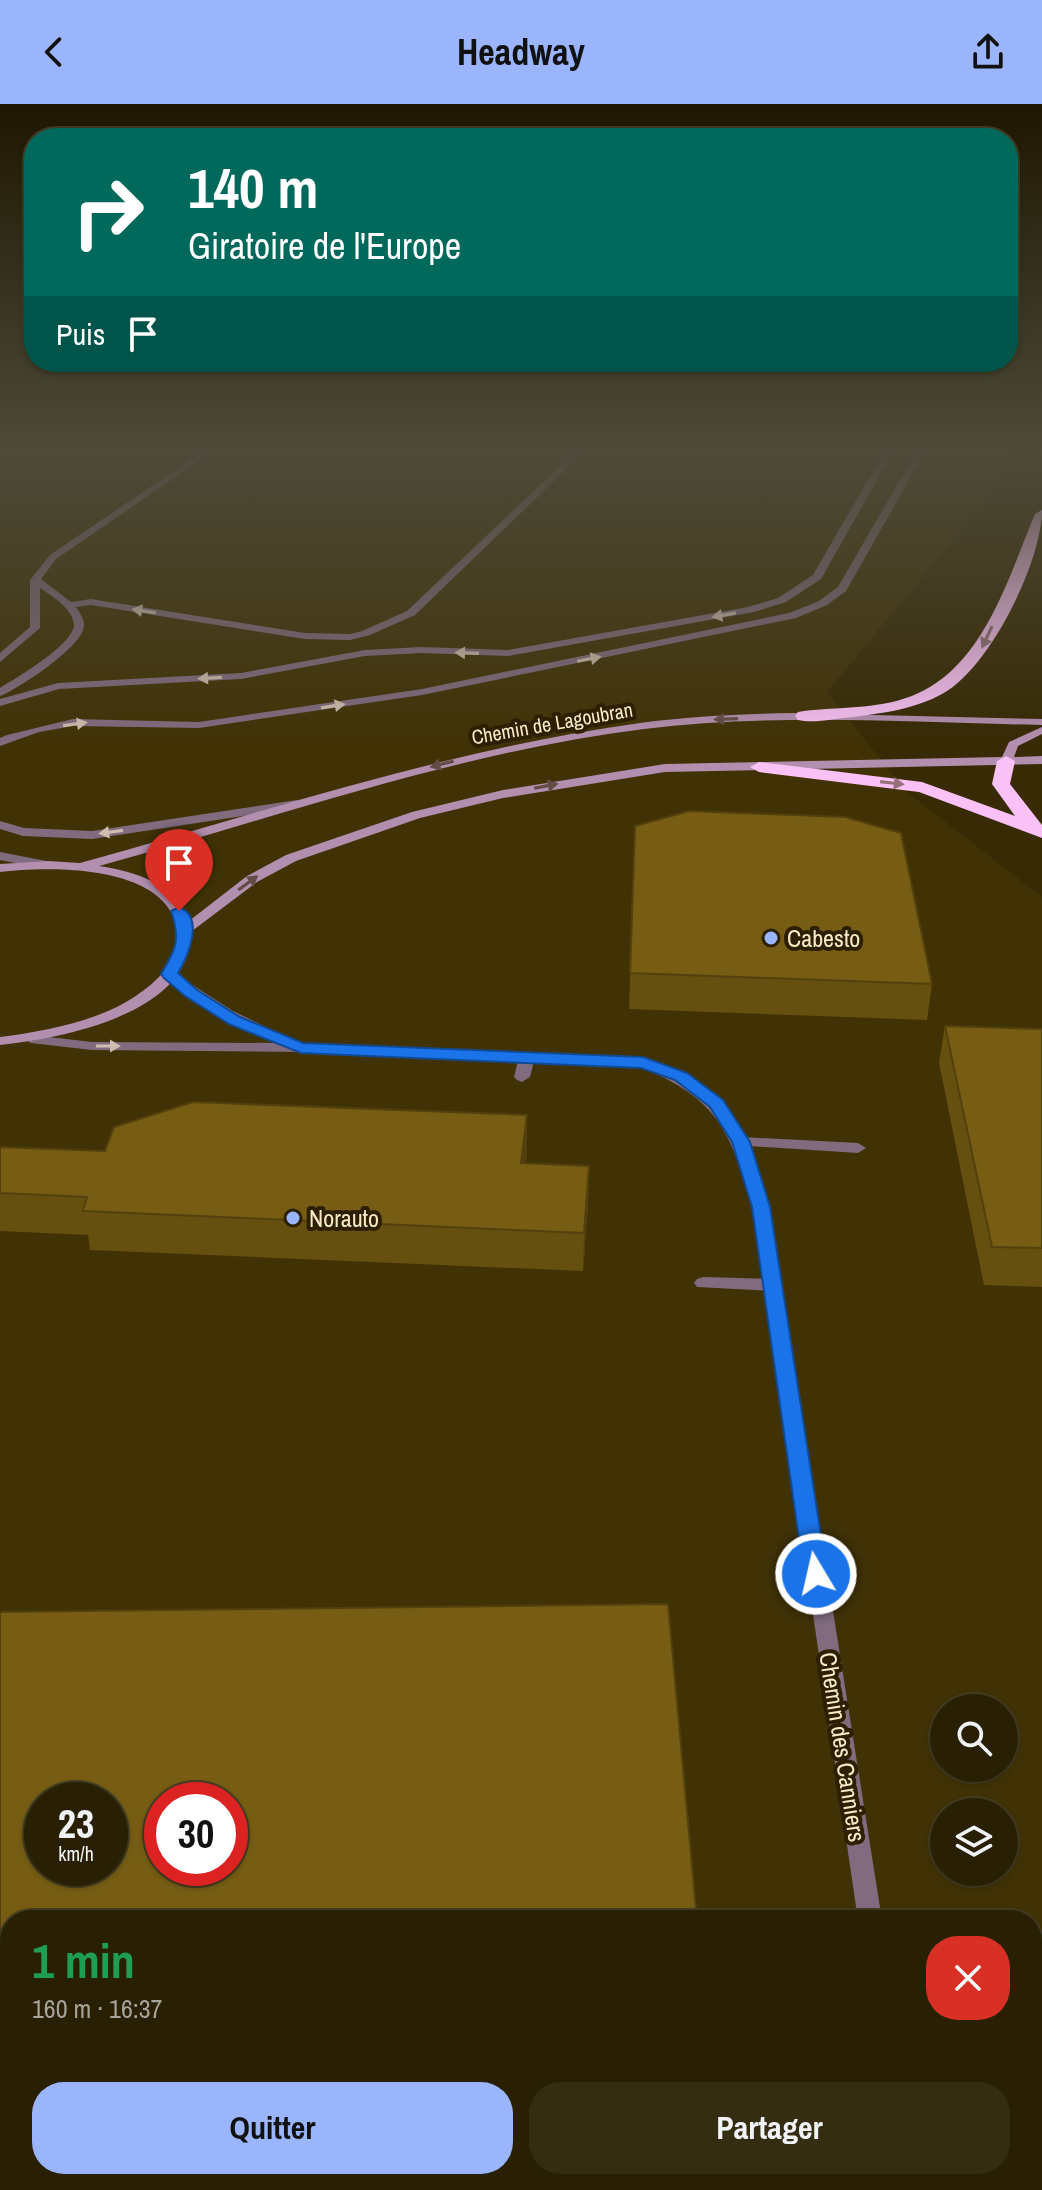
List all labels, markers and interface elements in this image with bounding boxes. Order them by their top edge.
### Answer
text: Headway [457,28,585,76]
icon: back [32,30,76,74]
icon: share [966,30,1010,74]
text: 140 m [188,150,318,225]
icon: right [56,160,160,264]
text: Giratoire de l'Europe [188,222,461,270]
icon: arrive [121,312,165,356]
text: Puis [56,314,105,354]
one-way arrow [131,604,156,616]
one-way arrow [711,609,736,621]
one-way arrow [980,625,994,648]
one-way arrow [454,647,480,659]
one-way arrow [576,652,601,665]
one-way arrow [197,672,222,685]
street label: Chemin de Lagoubran [469,696,635,750]
one-way arrow [321,699,346,712]
one-way arrow [713,713,738,726]
one-way arrow [63,717,88,730]
one-way arrow [430,759,455,771]
one-way arrow [880,777,905,790]
one-way arrow [534,779,559,792]
one-way arrow [98,826,123,839]
pin [145,829,213,911]
icon: arrive [157,841,201,885]
one-way arrow [237,876,258,891]
place label: Cabesto [787,922,860,954]
marker: Cabesto [762,929,780,947]
one-way arrow [96,1040,121,1052]
place label: Norauto [309,1202,379,1234]
marker: Norauto [284,1209,302,1227]
position arrow [774,1532,858,1616]
street label: Chemin des Canniers [812,1650,874,1844]
map controls [930,1694,1018,1886]
button: search [930,1694,1018,1782]
speed limit sign: 30 [144,1782,248,1886]
text: 23 [58,1797,94,1850]
button: layers [930,1798,1018,1886]
text: km/h [58,1840,94,1867]
text: 1 min [32,1928,135,1993]
button: close [926,1936,1010,2020]
text: 160 m · 16:37 [32,1991,162,2026]
button: Quitter [32,2082,513,2174]
button: Partager [529,2082,1010,2174]

